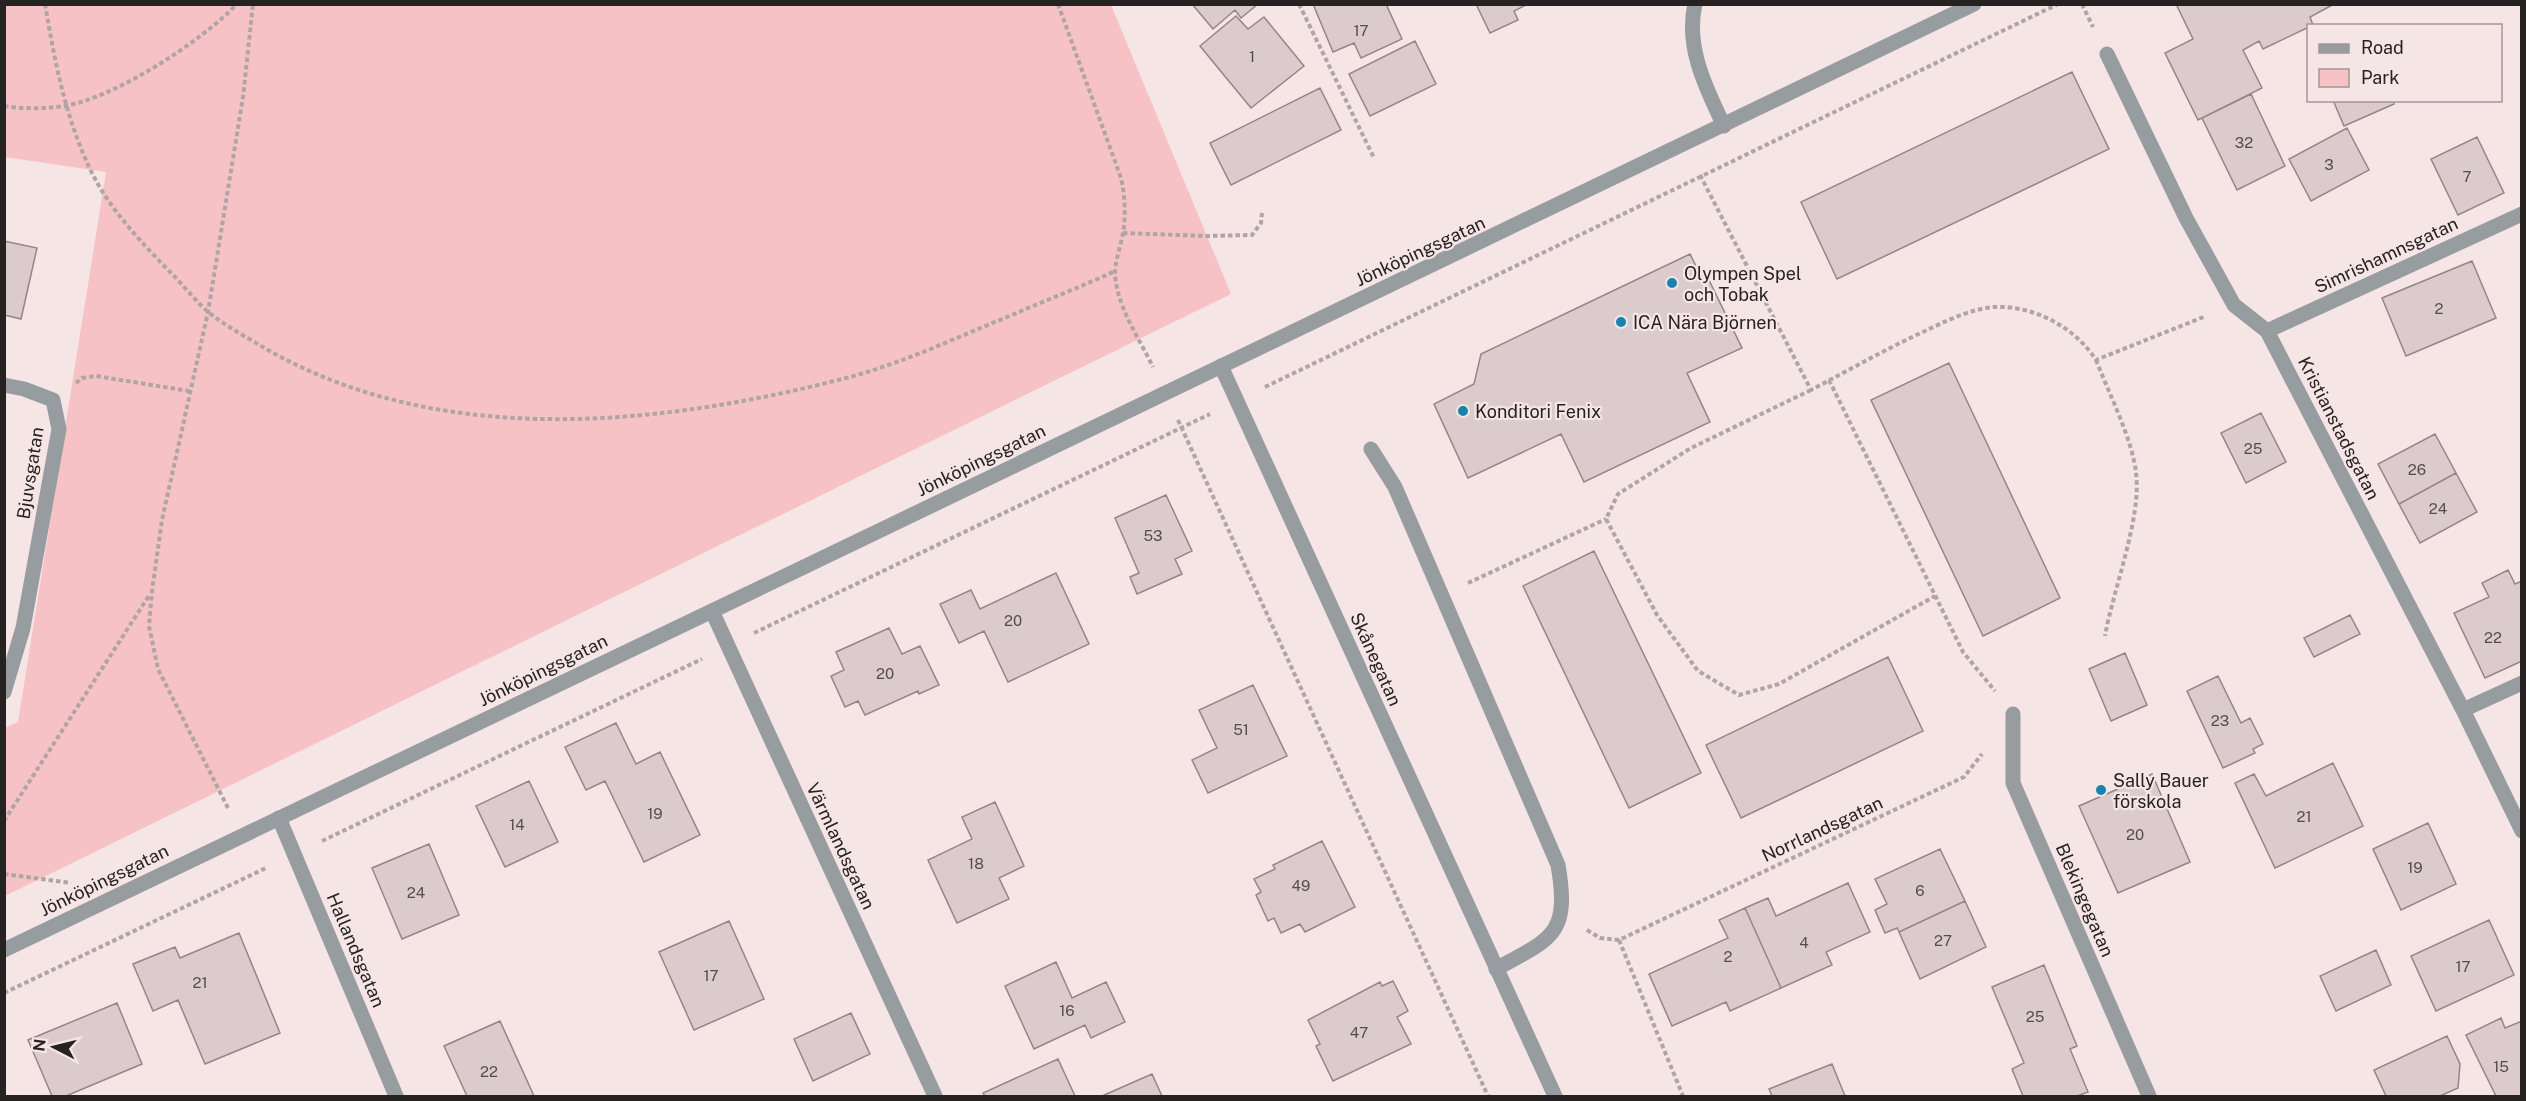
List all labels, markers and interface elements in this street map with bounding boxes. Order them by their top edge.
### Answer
house number: 17 [1353,22,1369,39]
legend [2307,24,2502,102]
text: Road [2361,37,2404,58]
house number: 1 [1249,48,1255,65]
text: Park [2361,67,2399,88]
house number: 32 [2235,134,2253,151]
house number: 3 [2324,156,2334,173]
house number: 7 [2462,168,2472,185]
street label: Jönköpingsgatan [1352,212,1488,290]
street label: Simrishamnsgatan [2311,213,2461,297]
place label: Olympen Spel och Tobak [1684,263,1802,305]
marker: Olympen Spel och Tobak [1665,276,1679,290]
house number: 2 [2435,300,2444,317]
place label: ICA Nära Björnen [1633,312,1777,333]
marker: ICA Nära Björnen [1614,315,1628,329]
street label: Kristianstadsgatan [2294,353,2384,503]
place label: Konditori Fenix [1475,401,1601,422]
marker: Konditori Fenix [1456,404,1470,418]
street label: Jönköpingsgatan [913,420,1049,500]
street label: Bjuvsgatan [12,425,48,521]
house number: 25 [2244,440,2262,457]
house number: 26 [2408,461,2426,478]
house number: 24 [2429,500,2447,517]
house number: 53 [1143,527,1163,544]
street label: Skånegatan [1346,609,1406,709]
house number: 20 [1004,612,1022,629]
house number: 22 [2484,629,2502,646]
street label: Jönköpingsgatan [475,630,611,710]
house number: 20 [876,665,894,682]
house number: 23 [2211,712,2229,729]
house number: 51 [1233,721,1249,738]
place label: Sally Bauer förskola [2113,770,2209,812]
street label: Värmlandsgatan [802,779,880,913]
marker: Sally Bauer förskola [2094,783,2108,797]
street label: Norrlandsgatan [1758,792,1886,866]
house number: 19 [647,805,663,822]
house number: 21 [2296,808,2312,825]
house number: 14 [509,816,525,833]
house number: 20 [2126,826,2144,843]
street label: Jönköpingsgatan [36,840,172,920]
street label: Blekingegatan [2052,840,2118,960]
house number: 18 [968,855,984,872]
house number: 19 [2407,859,2423,876]
house number: 49 [1292,877,1310,894]
house number: 6 [1915,882,1925,899]
house number: 24 [407,884,425,901]
street label: Hallandsgatan [322,890,390,1010]
house number: 27 [1934,932,1952,949]
house number: 4 [1799,934,1809,951]
house number: 2 [1724,948,1733,965]
house number: 17 [2455,958,2471,975]
house number: 17 [703,967,719,984]
house number: 21 [192,974,208,991]
house number: 16 [1059,1002,1075,1019]
house number: 25 [2026,1008,2044,1025]
north arrow [24,1017,84,1077]
house number: 47 [1350,1024,1368,1041]
text: N [29,1038,50,1053]
house number: 15 [2493,1058,2509,1075]
house number: 22 [480,1063,498,1080]

